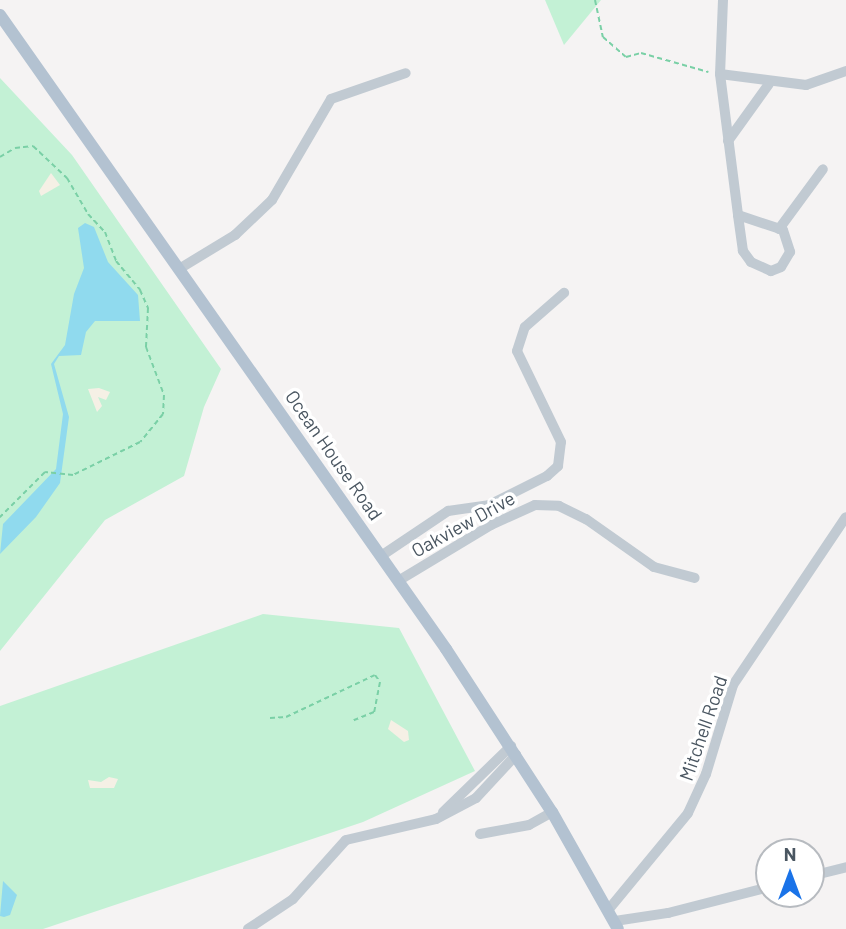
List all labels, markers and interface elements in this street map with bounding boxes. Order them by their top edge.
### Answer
street label: Ocean House Road [281,386,387,524]
street label: Oakview Drive [407,486,519,562]
street label: Mitchell Road [674,672,732,784]
north arrow [755,838,825,908]
text: N [784,842,796,865]

